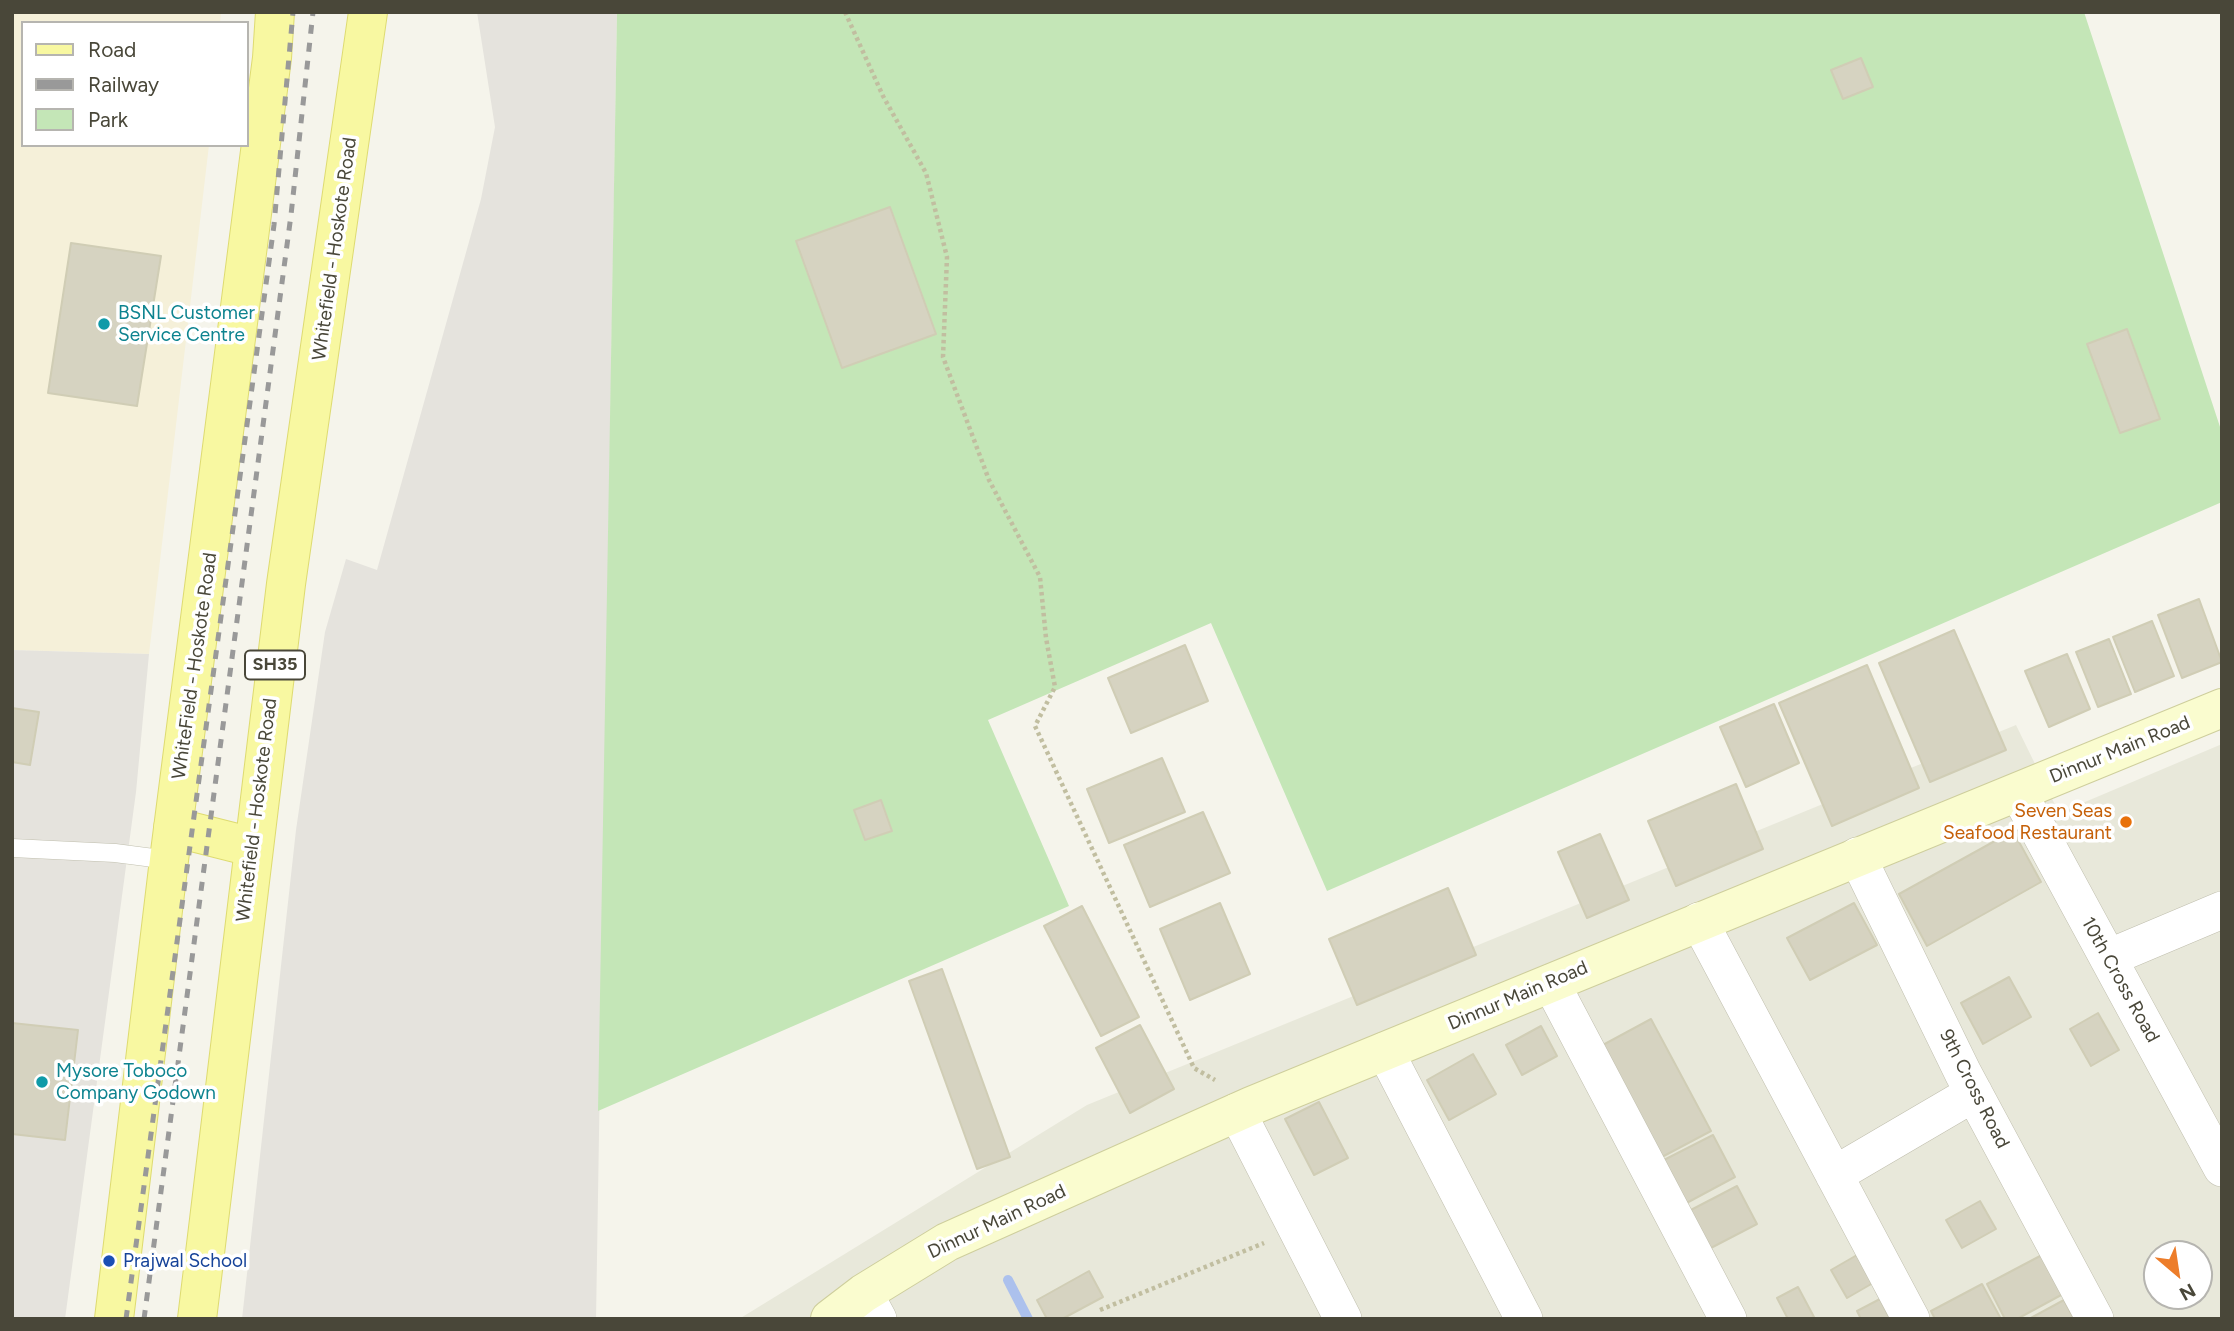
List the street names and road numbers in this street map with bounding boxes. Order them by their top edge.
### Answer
street label: Whitefield - Hoskote Road [308,136,362,362]
street label: WhiteField - Hoskote Road [168,551,222,781]
road number: SH35 [245,650,305,680]
street label: Whitefield - Hoskote Road [232,697,282,923]
street label: Dinnur Main Road [2046,711,2194,789]
street label: 10th Cross Road [2076,913,2164,1047]
street label: Dinnur Main Road [1445,956,1591,1036]
street label: 9th Cross Road [1934,1026,2014,1152]
street label: Dinnur Main Road [924,1180,1070,1264]

